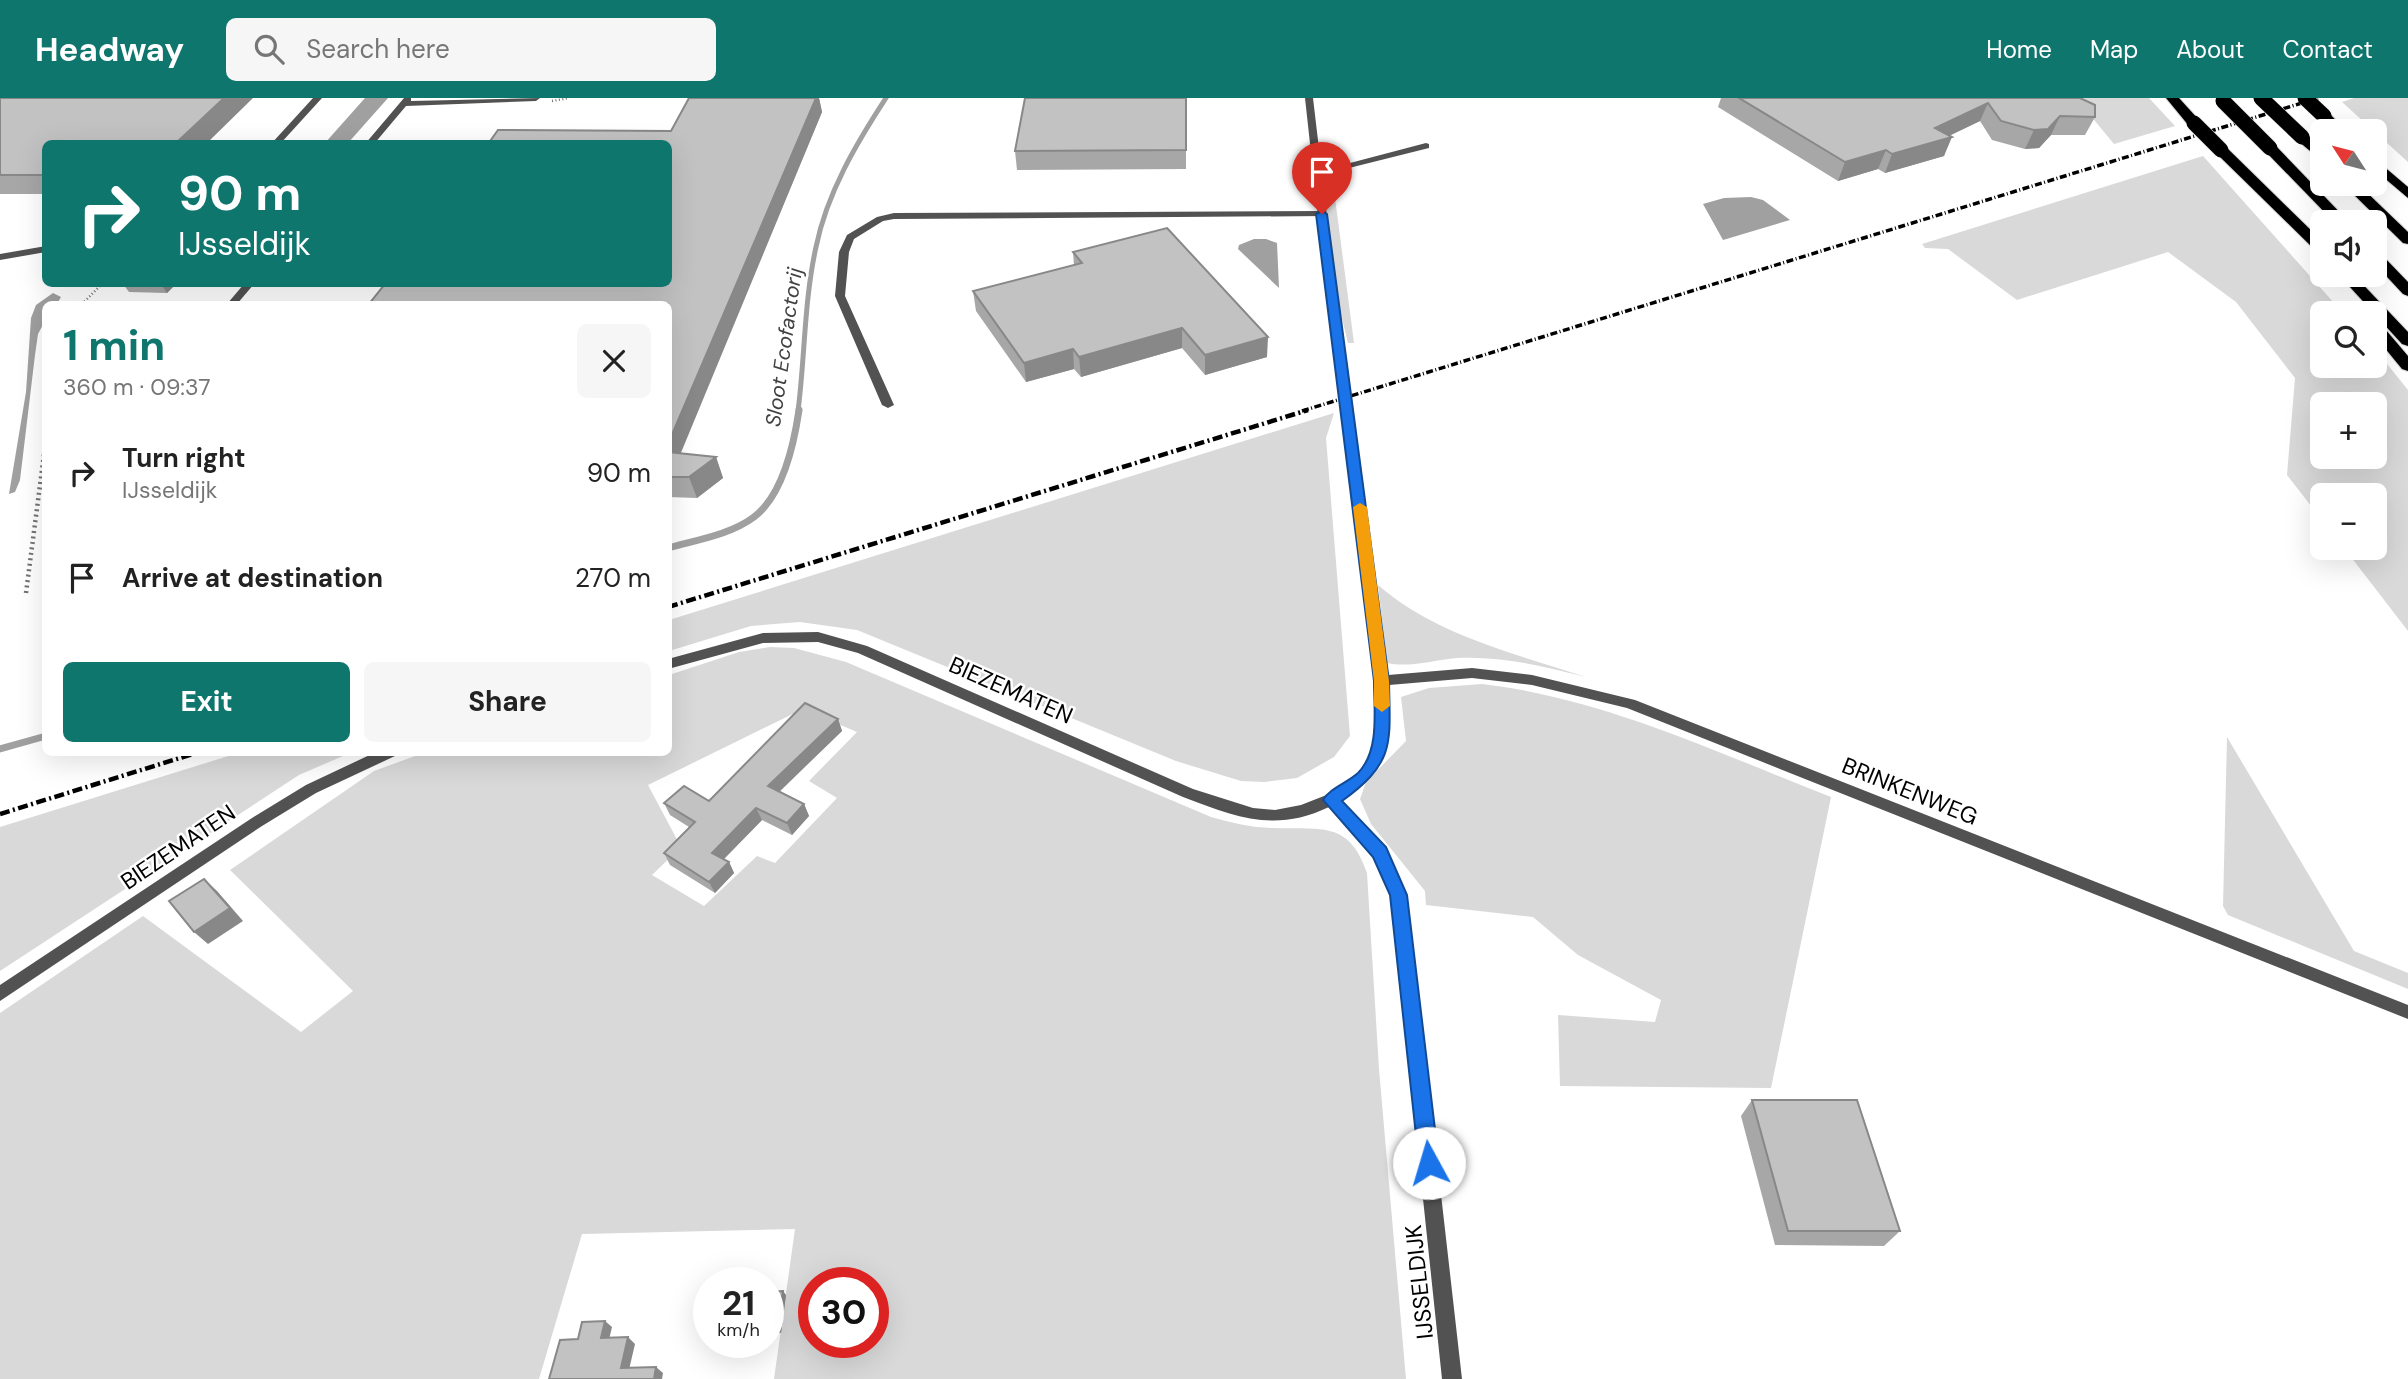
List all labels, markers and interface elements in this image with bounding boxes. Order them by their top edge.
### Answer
search box [226,18,716,81]
text: Headway [35,28,184,71]
icon: search [250,30,288,68]
text: Search here [306,32,450,66]
text: Home [1986,34,2052,65]
text: Map [2090,34,2138,65]
text: About [2176,34,2245,65]
text: Contact [2283,34,2373,65]
north arrow [2310,119,2387,196]
map controls [2310,119,2387,560]
pin [1292,142,1352,214]
icon: arrive [1303,153,1341,191]
text: 90 m [178,161,301,225]
icon: right [63,168,154,259]
button: sound [2310,210,2387,287]
text: IJsseldijk [178,223,311,265]
water label: Sloot Ecofactorij [759,265,809,429]
button: search [2310,301,2387,378]
text: 1 min [63,318,165,373]
button: close [577,324,651,398]
text: 360 m · 09:37 [63,372,210,402]
button: + [2310,392,2387,469]
text: Turn right [122,441,246,475]
icon: right [63,454,101,492]
text: 90 m [587,456,651,490]
text: IJsseldijk [122,475,217,505]
button: − [2310,483,2387,560]
icon: arrive [63,559,101,597]
text: Arrive at destination [122,561,383,595]
text: 270 m [575,561,651,595]
street label: BIEZEMATEN [944,649,1078,731]
button: Exit [63,662,350,742]
button: Share [364,662,651,742]
street label: BRINKENWEG [1838,750,1982,832]
street label: BIEZEMATEN [115,798,241,896]
position arrow [1392,1126,1466,1200]
street label: IJSSELDIJK [1398,1223,1440,1341]
speed limit sign: 30 [798,1267,889,1358]
text: 21 [722,1280,755,1326]
text: km/h [717,1318,760,1342]

